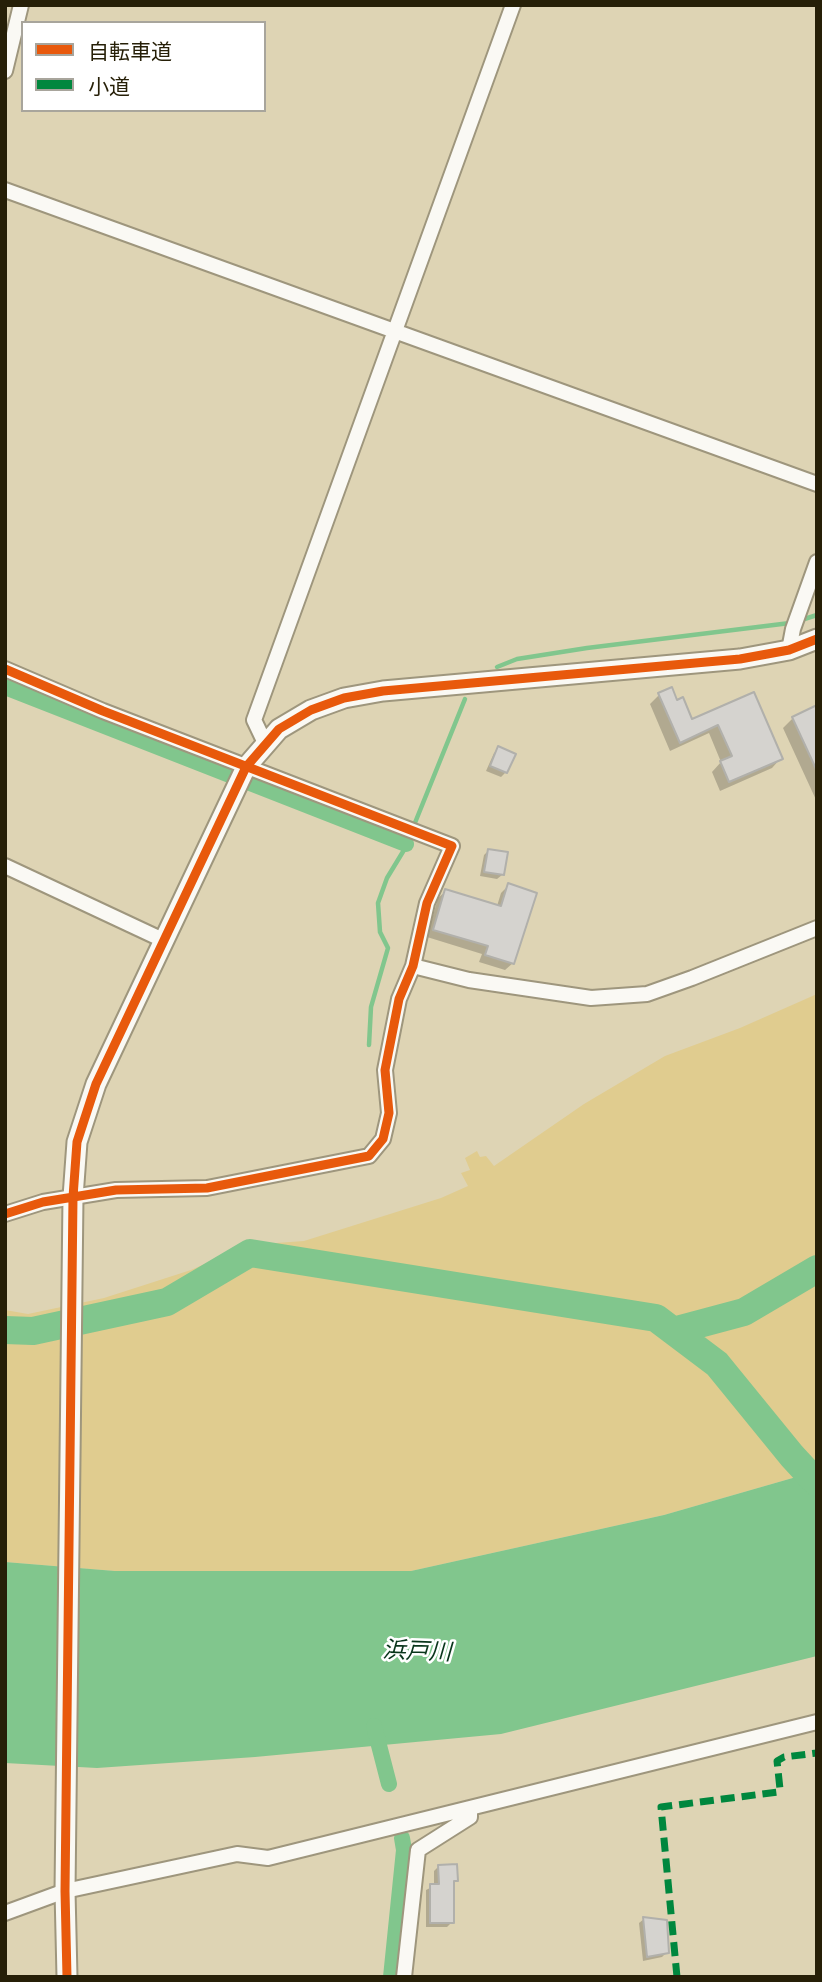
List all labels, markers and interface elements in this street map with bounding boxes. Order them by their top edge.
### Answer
legend [21,21,266,112]
text: 自転車道 [88,37,172,65]
text: 小道 [88,72,130,100]
water label: 浜戸川 [382,1637,452,1667]

